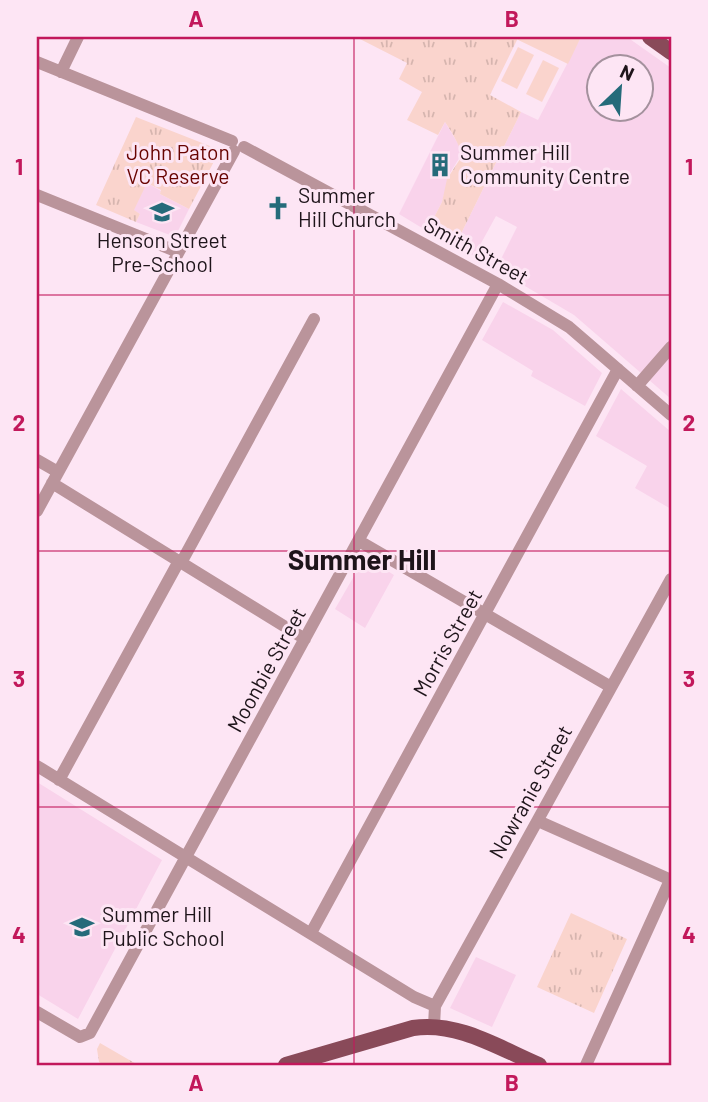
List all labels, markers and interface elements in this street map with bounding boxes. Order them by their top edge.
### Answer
text: A [188,4,204,32]
text: B [505,4,519,32]
north arrow [586,52,656,122]
text: N [617,59,638,85]
park label: John Paton VC Reserve [126,139,230,188]
place label: Summer Hill Community Centre [460,139,630,188]
building icon: Summer Hill Community Centre [426,151,454,179]
text: 1 [15,152,23,180]
text: 1 [685,152,693,180]
place label: Summer Hill Church [298,182,396,231]
church icon: Summer Hill Church [264,194,292,222]
school or university icon: Henson Street Pre-School [148,198,176,226]
street label: Smith Street [420,211,533,289]
place label: Henson Street Pre-School [97,227,227,276]
text: 2 [13,408,25,436]
text: 2 [683,408,695,436]
district label: Summer Hill [288,542,436,576]
street label: Morris Street [407,584,486,700]
street label: Moonbie Street [221,603,310,736]
text: 3 [13,664,25,692]
text: 3 [683,664,695,692]
street label: Nowranie Street [483,720,577,862]
place label: Summer Hill Public School [102,901,225,950]
school or university icon: Summer Hill Public School [68,913,96,941]
text: 4 [12,920,26,948]
text: 4 [682,920,696,948]
text: A [188,1068,204,1096]
text: B [505,1068,519,1096]

